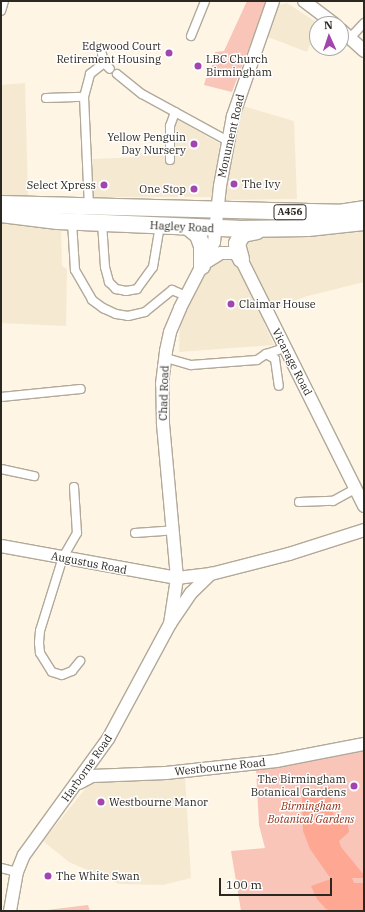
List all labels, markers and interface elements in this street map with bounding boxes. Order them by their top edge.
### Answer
north arrow [309,16,349,56]
text: N [324,18,333,32]
place label: Edgwood Court Retirement Housing [56,40,161,66]
marker: Edgwood Court Retirement Housing [164,48,174,58]
place label: LBC Church Birmingham [206,53,272,79]
marker: LBC Church Birmingham [193,61,203,71]
street label: Monument Road [215,93,247,179]
place label: Yellow Penguin Day Nursery [107,131,186,157]
marker: Yellow Penguin Day Nursery [189,139,199,149]
place label: The Ivy [242,177,280,191]
place label: Select Xpress [27,178,96,192]
marker: The Ivy [229,179,239,189]
marker: Select Xpress [99,180,109,190]
place label: One Stop [139,182,186,196]
marker: One Stop [189,184,199,194]
road number: A456 [273,204,307,220]
street label: Hagley Road [150,219,214,235]
place label: Claimar House [239,297,316,311]
marker: Claimar House [226,299,236,309]
street label: Vicarage Road [269,326,315,398]
street label: Chad Road [156,365,172,421]
street label: Augustus Road [50,549,128,577]
street label: Harborne Road [59,732,115,804]
street label: Westbourne Road [174,756,266,778]
place label: The Birmingham Botanical Gardens [251,773,346,799]
marker: The Birmingham Botanical Gardens [349,781,359,791]
place label: Westbourne Manor [109,795,208,809]
marker: Westbourne Manor [96,797,106,807]
park label: Birmingham Botanical Gardens [268,800,354,826]
place label: The White Swan [56,869,140,883]
scale bar [221,870,334,896]
marker: The White Swan [43,871,53,881]
text: 100 m [226,877,262,892]

